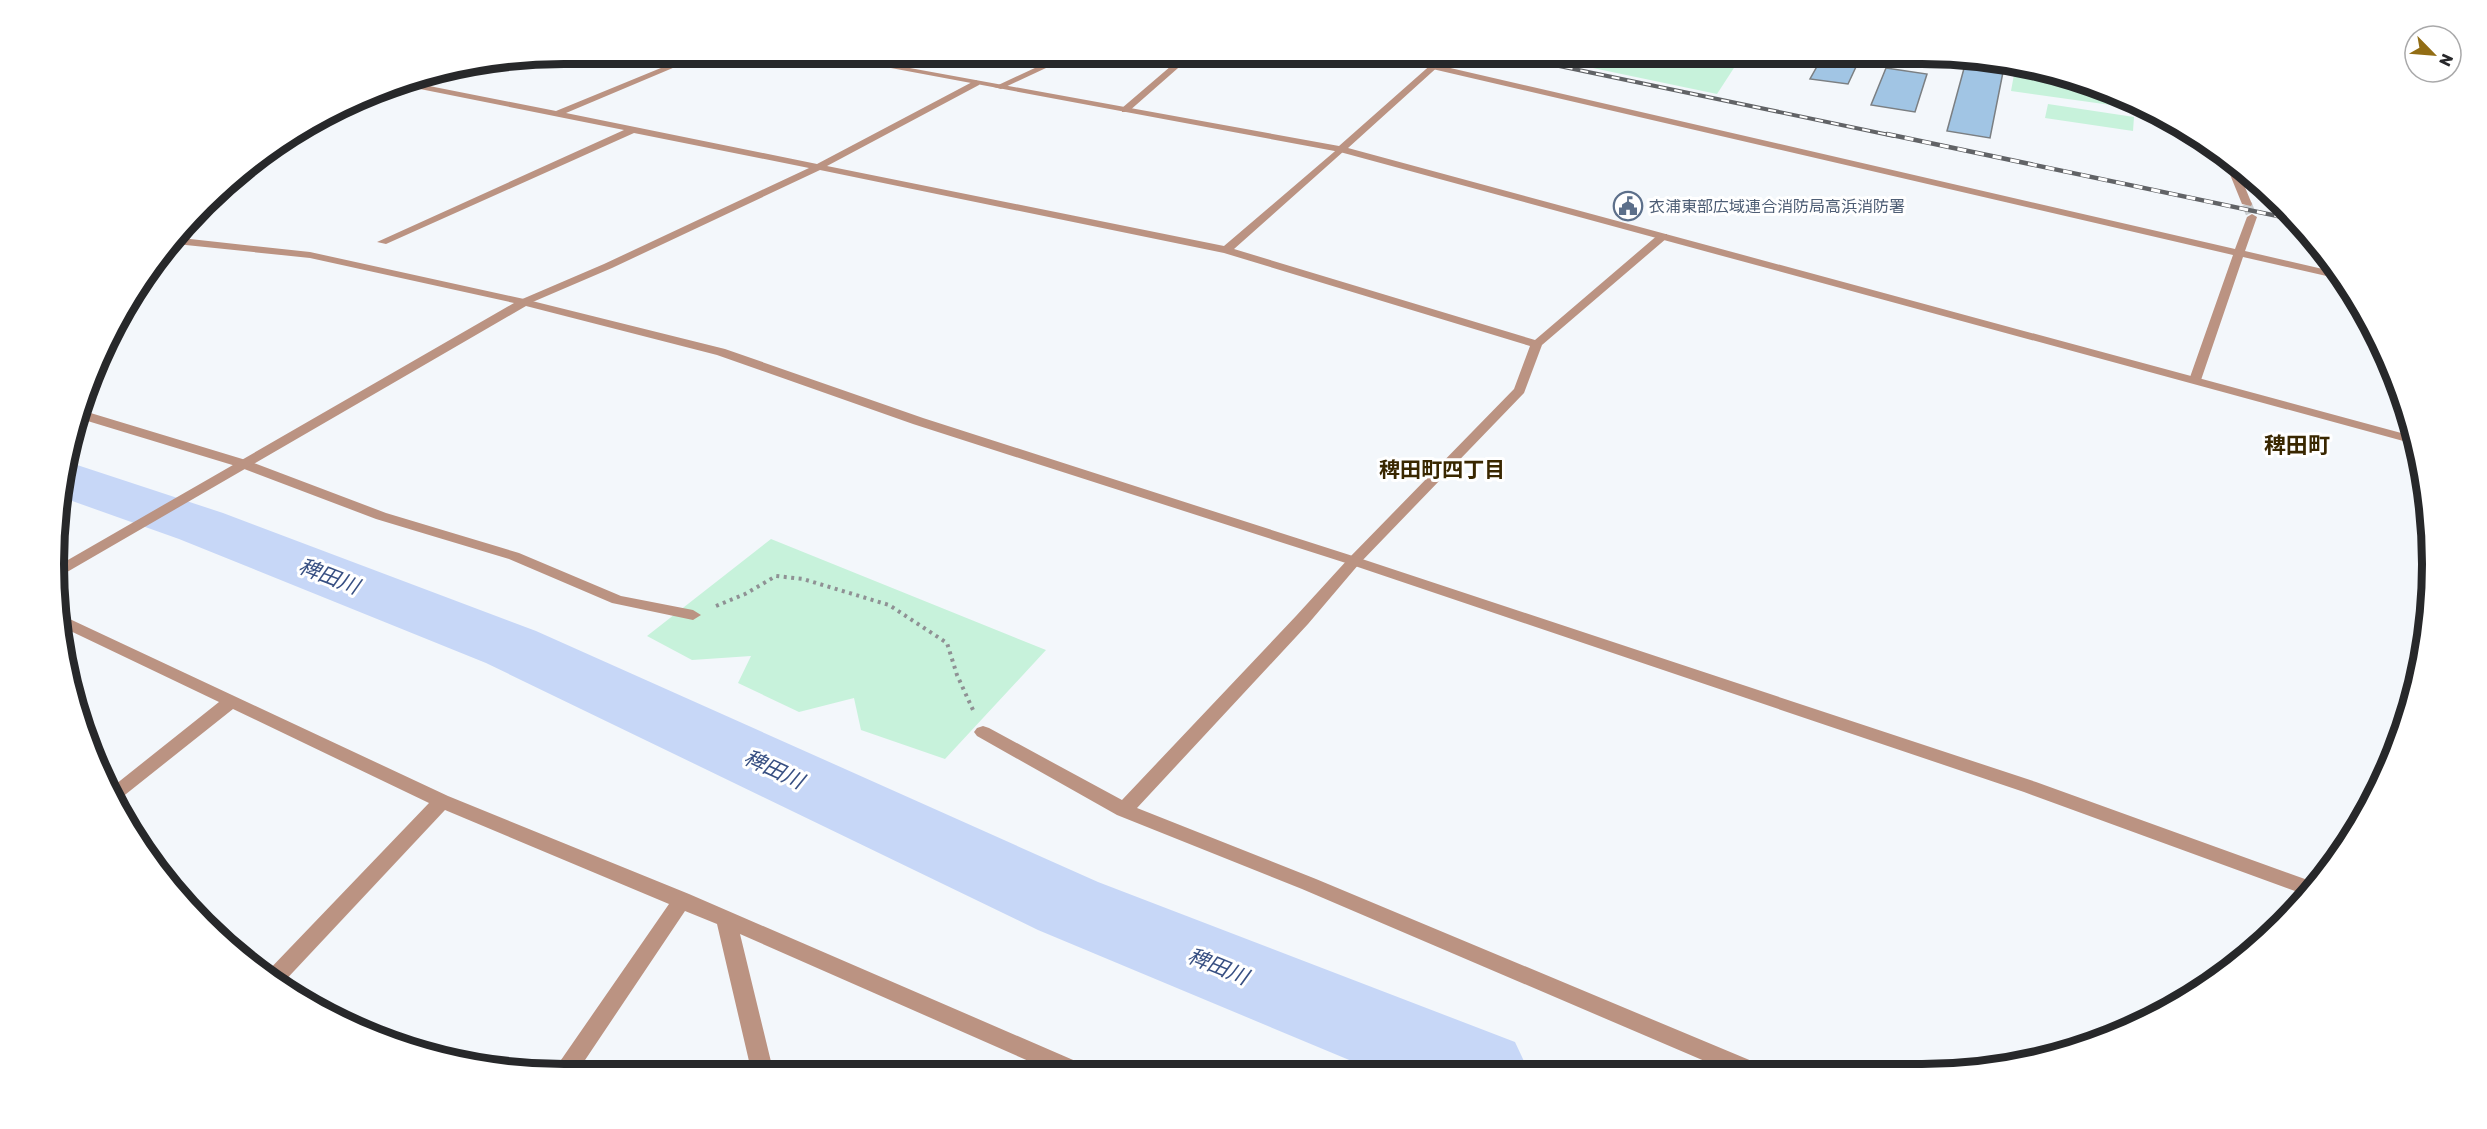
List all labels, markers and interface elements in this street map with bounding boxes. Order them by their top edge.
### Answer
north arrow [2403,24,2463,84]
text: N [2435,51,2457,69]
public building icon: 衣浦東部広域連合消防局高浜消防署 [1612,190,1644,222]
place label: 衣浦東部広域連合消防局高浜消防署 [1649,197,1905,216]
district label: 稗田町 [2264,432,2330,459]
district label: 稗田町四丁目 [1379,457,1505,482]
water label: 稗田川 [295,553,365,600]
water label: 稗田川 [740,744,810,794]
water label: 稗田川 [1184,943,1254,990]

